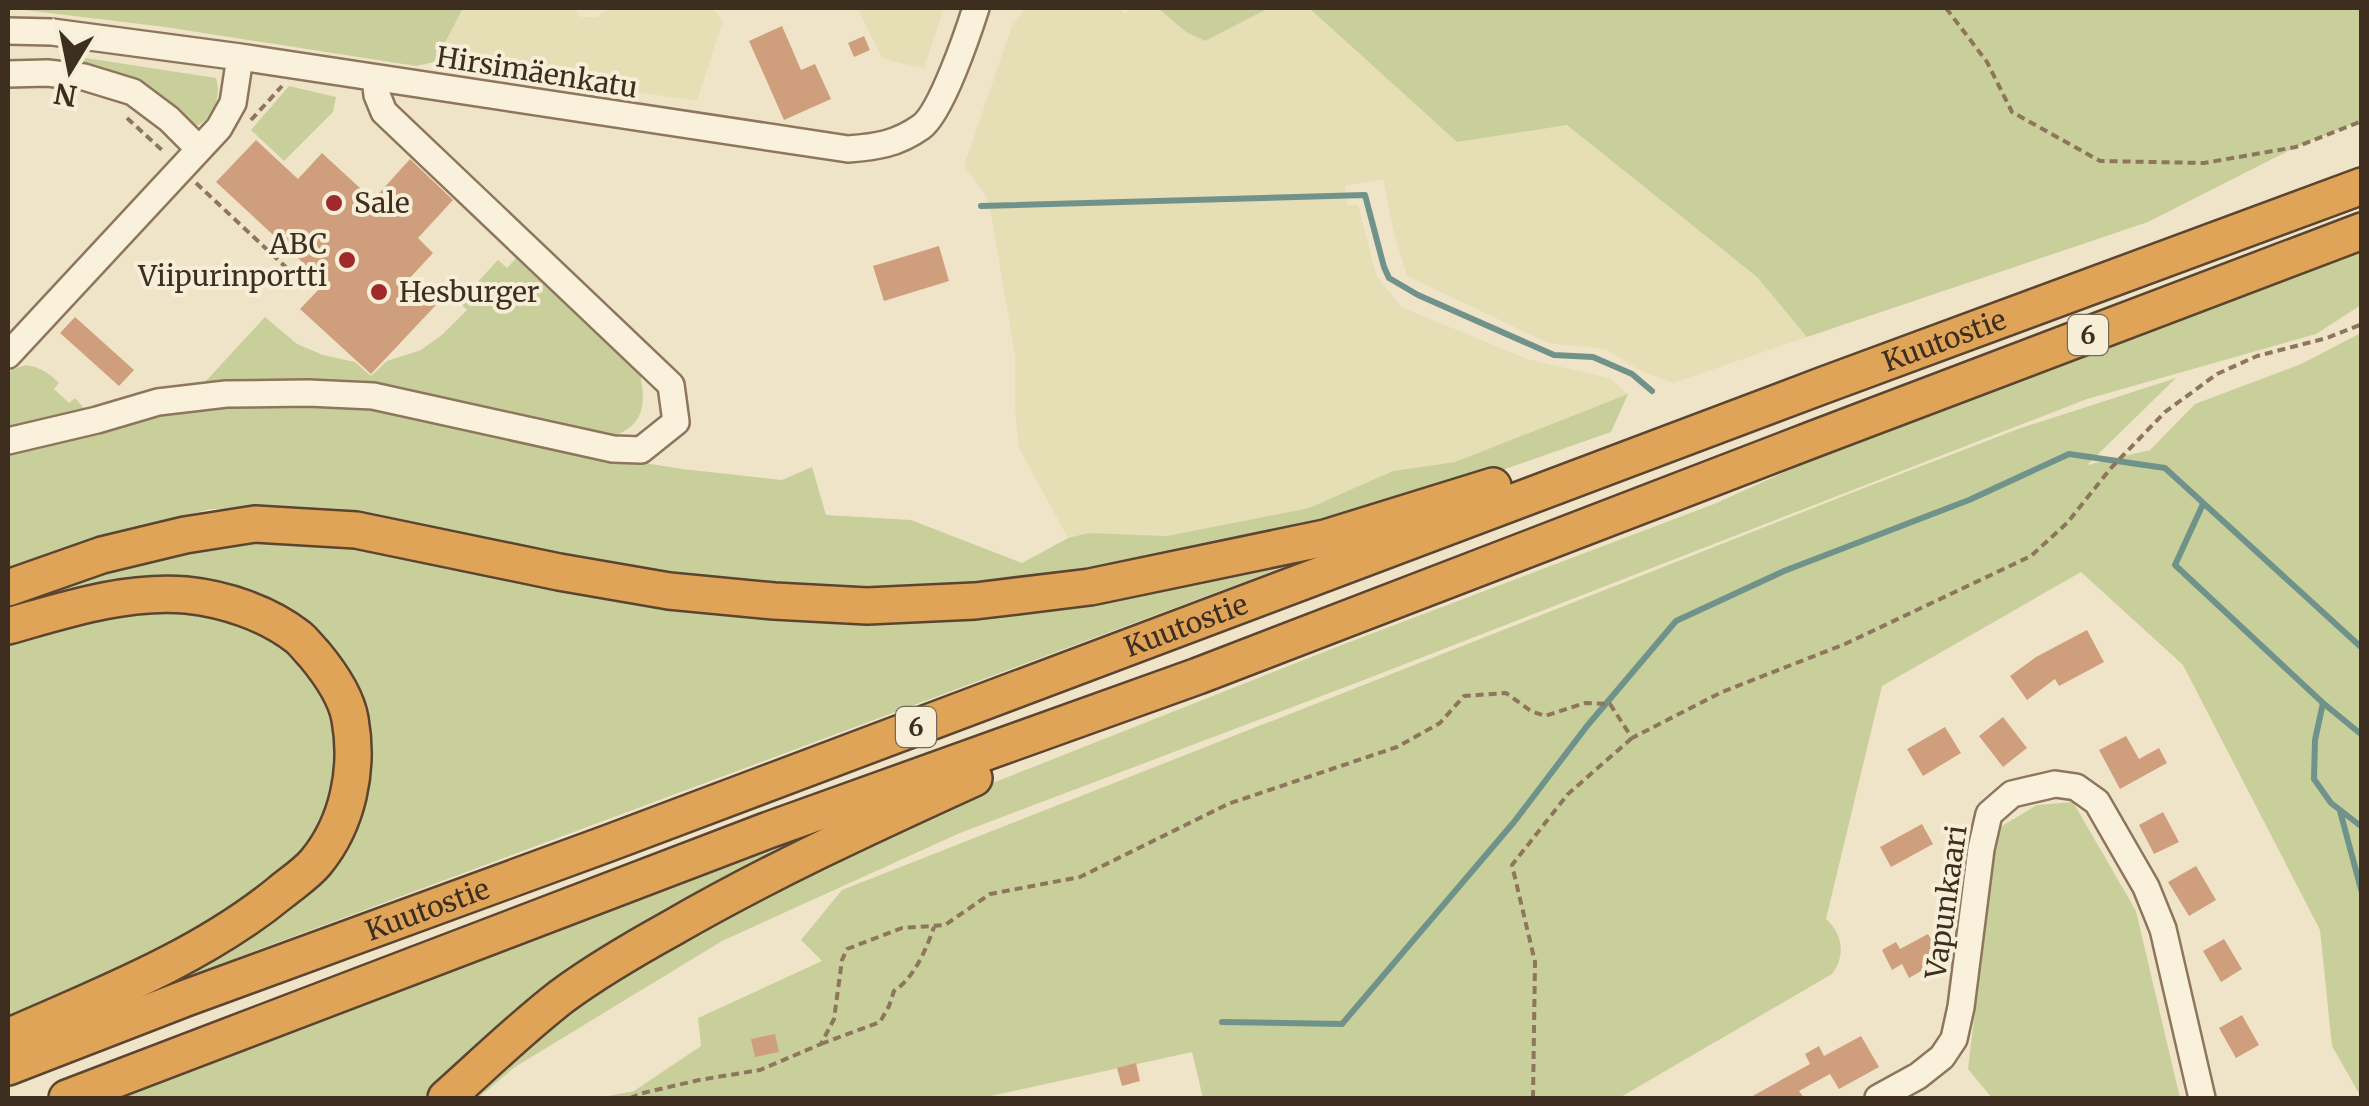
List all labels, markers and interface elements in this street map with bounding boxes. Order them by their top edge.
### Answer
north arrow [20,20,120,120]
street label: Hirsimäenkatu [434,38,640,106]
text: N [52,75,80,114]
place label: Sale [354,185,410,221]
marker: Sale [323,192,345,214]
place label: ABC Viipurinportti [137,226,327,294]
marker: ABC Viipurinportti [336,249,358,271]
place label: Hesburger [399,274,539,310]
marker: Hesburger [368,281,390,303]
street label: Kuutostie [1877,301,2011,380]
road number: 6 [2068,315,2108,355]
street label: Kuutostie [1119,586,1253,665]
road number: 6 [896,707,936,747]
street label: Vapunkaari [1917,823,1975,982]
street label: Kuutostie [361,870,494,949]

